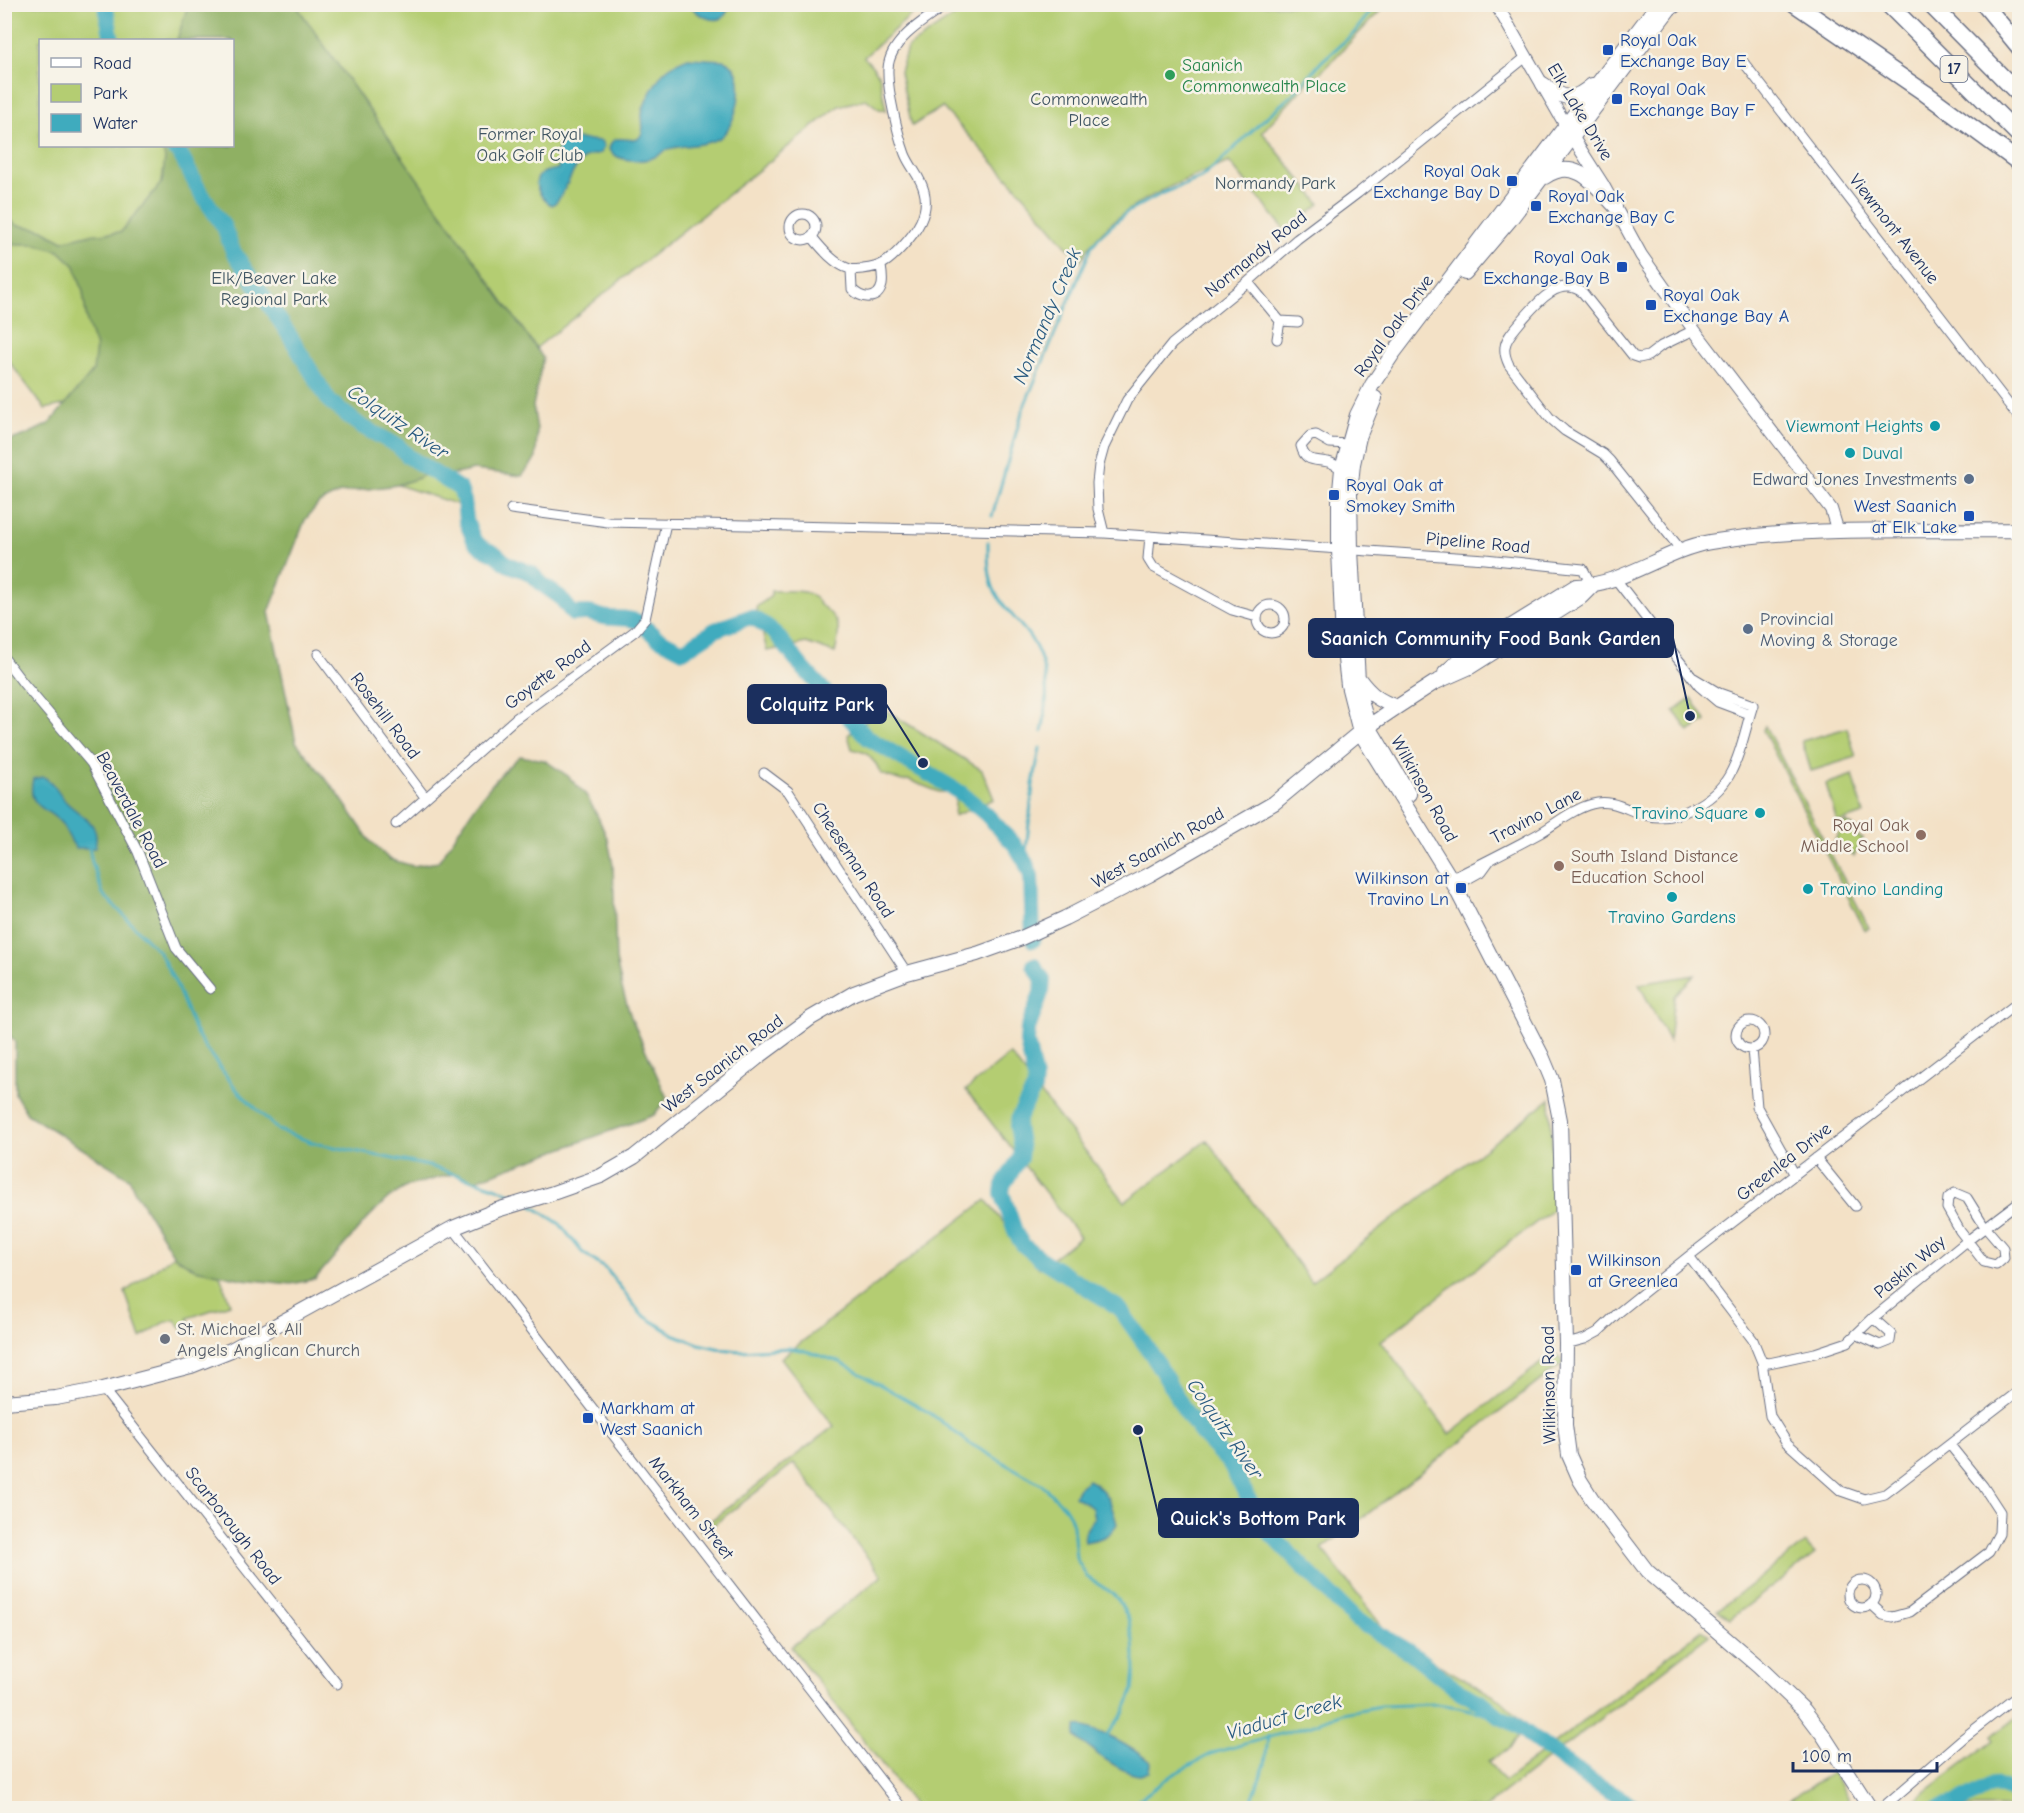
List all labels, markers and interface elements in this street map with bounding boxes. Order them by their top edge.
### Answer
place label: Royal Oak Exchange Bay E [1620,30,1747,72]
legend [39,39,234,147]
marker: Royal Oak Exchange Bay E [1601,43,1615,57]
text: Road [93,53,132,74]
place label: Saanich Commonwealth Place [1182,55,1346,97]
road number: 17 [1940,56,1968,82]
street label: Elk Lake Drive [1543,60,1617,164]
marker: Saanich Commonwealth Place [1163,68,1177,82]
place label: Royal Oak Exchange Bay F [1629,79,1756,121]
text: Park [93,83,128,104]
park label: Commonwealth Place [1030,89,1148,131]
marker: Royal Oak Exchange Bay F [1610,92,1624,106]
text: Water [93,113,138,134]
park label: Former Royal Oak Golf Club [477,124,583,166]
place label: Royal Oak Exchange Bay D [1373,161,1500,203]
street label: Viewmont Avenue [1845,170,1943,288]
park label: Normandy Park [1215,173,1336,194]
marker: Royal Oak Exchange Bay D [1505,174,1519,188]
place label: Royal Oak Exchange Bay C [1548,186,1675,228]
marker: Royal Oak Exchange Bay C [1529,199,1543,213]
street label: Normandy Road [1201,206,1311,302]
water label: Normandy Creek [1008,244,1086,387]
place label: Royal Oak Exchange Bay B [1483,247,1610,289]
marker: Royal Oak Exchange Bay B [1615,260,1629,274]
park label: Elk/Beaver Lake Regional Park [211,268,337,310]
street label: Royal Oak Drive [1350,271,1438,381]
place label: Royal Oak Exchange Bay A [1663,285,1789,327]
marker: Royal Oak Exchange Bay A [1644,298,1658,312]
water label: Colquitz River [343,380,454,465]
place label: Viewmont Heights [1786,416,1923,437]
marker: Viewmont Heights [1928,419,1942,433]
place label: Duval [1862,443,1903,464]
marker: Duval [1843,446,1857,460]
place label: Edward Jones Investments [1752,469,1957,490]
marker: Edward Jones Investments [1962,472,1976,486]
place label: Royal Oak at Smokey Smith [1346,475,1455,517]
marker: Royal Oak at Smokey Smith [1327,488,1341,502]
place label: West Saanich at Elk Lake [1854,496,1957,538]
marker: West Saanich at Elk Lake [1962,509,1976,523]
street label: Pipeline Road [1425,528,1531,558]
place label: Provincial Moving & Storage [1760,609,1898,651]
callout: Saanich Community Food Bank Garden [1309,619,1673,657]
marker: Provincial Moving & Storage [1741,622,1755,636]
text: Saanich Community Food Bank Garden [1321,627,1661,650]
street label: Goyette Road [501,636,595,714]
street label: Rosehill Road [346,669,424,763]
callout: Colquitz Park [748,685,886,723]
text: Colquitz Park [760,693,874,716]
street label: Wilkinson Road [1386,732,1462,846]
street label: Beaverdale Road [91,748,171,872]
street label: Travino Lane [1487,783,1585,849]
street label: Cheeseman Road [808,798,898,922]
street label: West Saanich Road [1088,803,1228,893]
place label: Travino Square [1632,803,1748,824]
marker: Travino Square [1753,806,1767,820]
place label: Royal Oak Middle School [1801,815,1909,857]
marker: Royal Oak Middle School [1914,828,1928,842]
place label: South Island Distance Education School [1571,846,1738,888]
marker: South Island Distance Education School [1552,859,1566,873]
place label: Wilkinson at Travino Ln [1355,868,1450,910]
place label: Travino Landing [1820,879,1944,900]
marker: Wilkinson at Travino Ln [1454,881,1468,895]
marker: Travino Landing [1801,882,1815,896]
marker: Travino Gardens [1665,890,1679,904]
place label: Travino Gardens [1608,907,1736,928]
street label: West Saanich Road [658,1010,788,1118]
street label: Greenlea Drive [1732,1118,1836,1206]
street label: Paskin Way [1870,1231,1951,1303]
place label: Wilkinson at Greenlea [1588,1250,1678,1292]
marker: Wilkinson at Greenlea [1569,1263,1583,1277]
place label: St. Michael & All Angels Anglican Church [177,1319,360,1361]
street label: Wilkinson Road [1537,1326,1561,1444]
marker: St. Michael & All Angels Anglican Church [158,1332,172,1346]
water label: Colquitz River [1182,1375,1269,1484]
place label: Markham at West Saanich [600,1398,703,1440]
marker: Markham at West Saanich [581,1411,595,1425]
street label: Markham Street [644,1452,738,1564]
street label: Scarborough Road [180,1463,286,1589]
callout: Quick's Bottom Park [1159,1499,1358,1537]
text: Quick's Bottom Park [1170,1507,1346,1530]
water label: Viaduct Creek [1224,1690,1344,1744]
scale bar [1793,1735,1937,1773]
text: 100 m [1802,1746,1852,1767]

